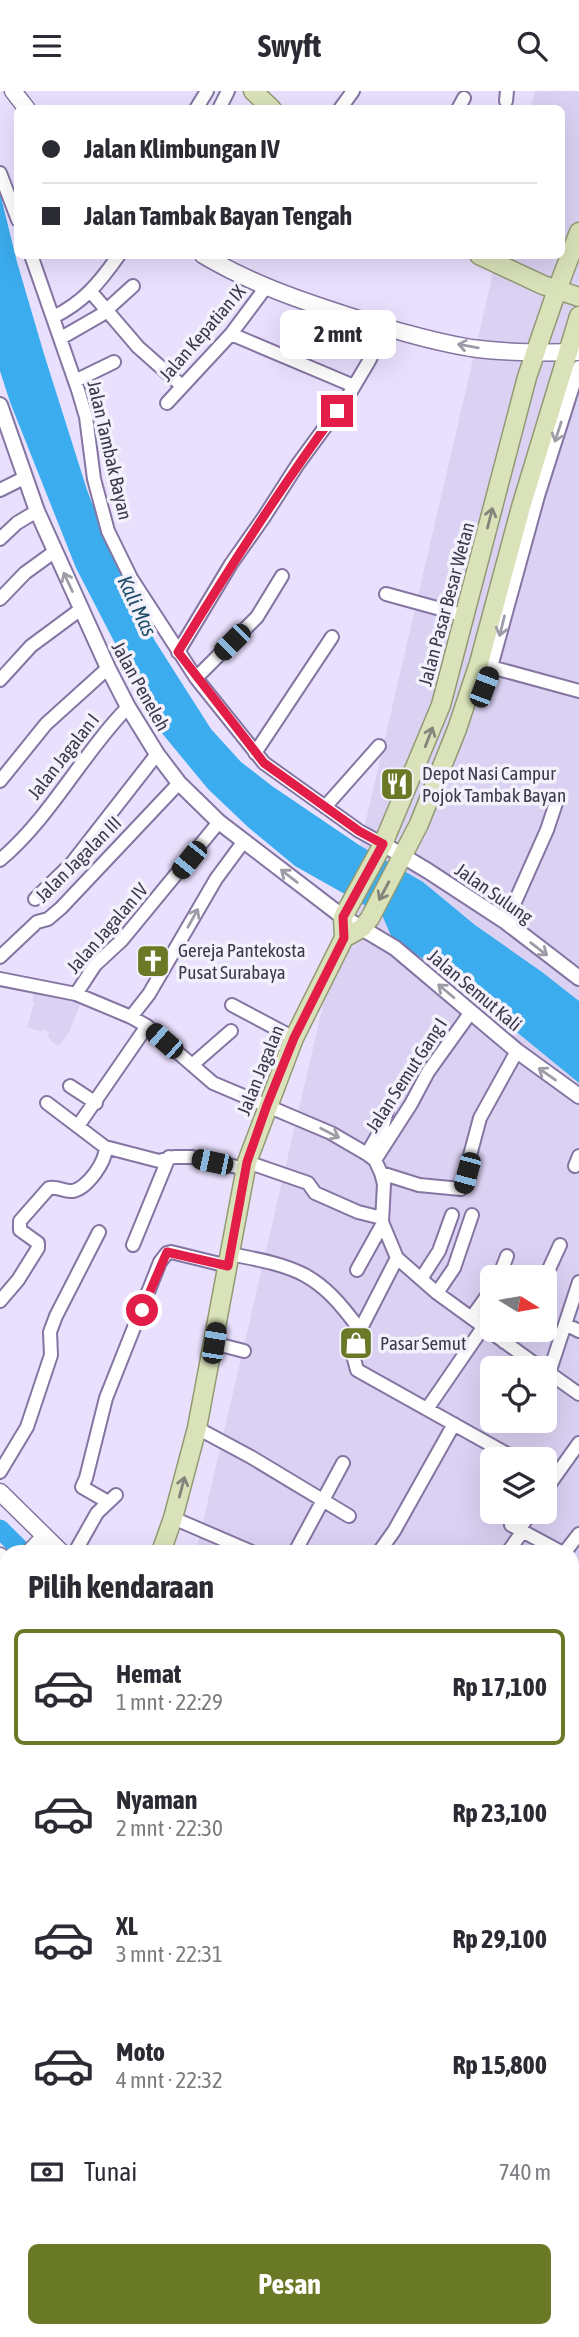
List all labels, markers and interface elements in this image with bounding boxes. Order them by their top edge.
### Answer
icon: menu [28,27,66,65]
text: Swyft [258,27,321,64]
icon: search [513,27,551,65]
text: Jalan Klimbungan IV [84,134,280,164]
text: Jalan Tambak Bayan Tengah [84,201,352,231]
street label: Jalan Kepatian IX [154,280,250,385]
callout: 2 mnt [279,309,395,359]
text: 2 mnt [314,321,362,347]
one-way arrow [457,339,480,352]
street label: Jalan Tambak Bayan [83,378,137,522]
route end [321,395,353,427]
one-way arrow [551,421,563,443]
one-way arrow [484,507,497,529]
street label: Jalan Pasar Besar Wetan [414,520,478,688]
water label: Kali Mas [113,571,162,640]
one-way arrow [61,572,74,593]
one-way arrow [495,614,508,637]
car [210,620,255,664]
street label: Jalan Peneleh [107,637,175,735]
car [467,664,502,710]
street label: Jalan Jagalan I [23,709,103,803]
one-way arrow [424,726,437,748]
place label: Depot Nasi Campur Pojok Tambak Bayan [422,762,566,806]
restaurant icon: Depot Nasi Campur Pojok Tambak Bayan [378,765,416,803]
street label: Jalan Jagalan III [30,811,126,907]
car [168,837,211,883]
street label: Jalan Sulung [451,858,538,928]
one-way arrow [281,868,299,883]
street label: Jalan Jagalan IV [62,878,152,977]
one-way arrow [376,881,390,901]
one-way arrow [187,908,200,929]
place label: Gereja Pantekosta Pusat Surabaya [178,939,306,983]
church icon: Gereja Pantekosta Pusat Surabaya [134,942,172,980]
one-way arrow [529,942,548,956]
street label: Jalan Semut Kali [424,945,526,1035]
one-way arrow [438,983,456,999]
street label: Jalan Semut Gang I [361,1014,451,1136]
car [142,1019,187,1063]
street label: Jalan Jagalan [232,1022,288,1118]
one-way arrow [538,1067,557,1081]
one-way arrow [319,1127,339,1141]
car [190,1147,235,1177]
car [452,1150,483,1196]
north arrow [480,1265,556,1342]
map controls [480,1265,557,1524]
route start [126,1294,158,1326]
car [201,1321,228,1365]
shop icon: Pasar Semut [337,1324,375,1362]
place label: Pasar Semut [380,1332,466,1354]
button: locate [480,1356,557,1433]
button: layers [480,1447,557,1524]
one-way arrow [176,1476,189,1499]
text: Pilih kendaraan [28,1568,214,1605]
icon: car [32,1656,95,1719]
text: Hemat [116,1659,181,1689]
text: Rp 17,100 [452,1672,547,1702]
text: 1 mnt · 22:29 [116,1689,223,1715]
icon: car [32,1782,95,1845]
text: Nyaman [116,1785,197,1815]
text: Rp 23,100 [452,1798,547,1828]
text: 2 mnt · 22:30 [116,1815,223,1841]
icon: car [32,1908,95,1971]
text: XL [116,1911,138,1941]
text: Rp 29,100 [452,1924,547,1954]
text: 3 mnt · 22:31 [116,1941,223,1967]
icon: car [32,2034,95,2097]
text: Moto [116,2037,165,2067]
text: Rp 15,800 [452,2050,547,2080]
text: 4 mnt · 22:32 [116,2067,223,2093]
icon: cash [28,2153,66,2191]
text: Tunai [84,2157,137,2187]
text: 740 m [499,2159,551,2185]
button: Pesan [28,2244,551,2324]

